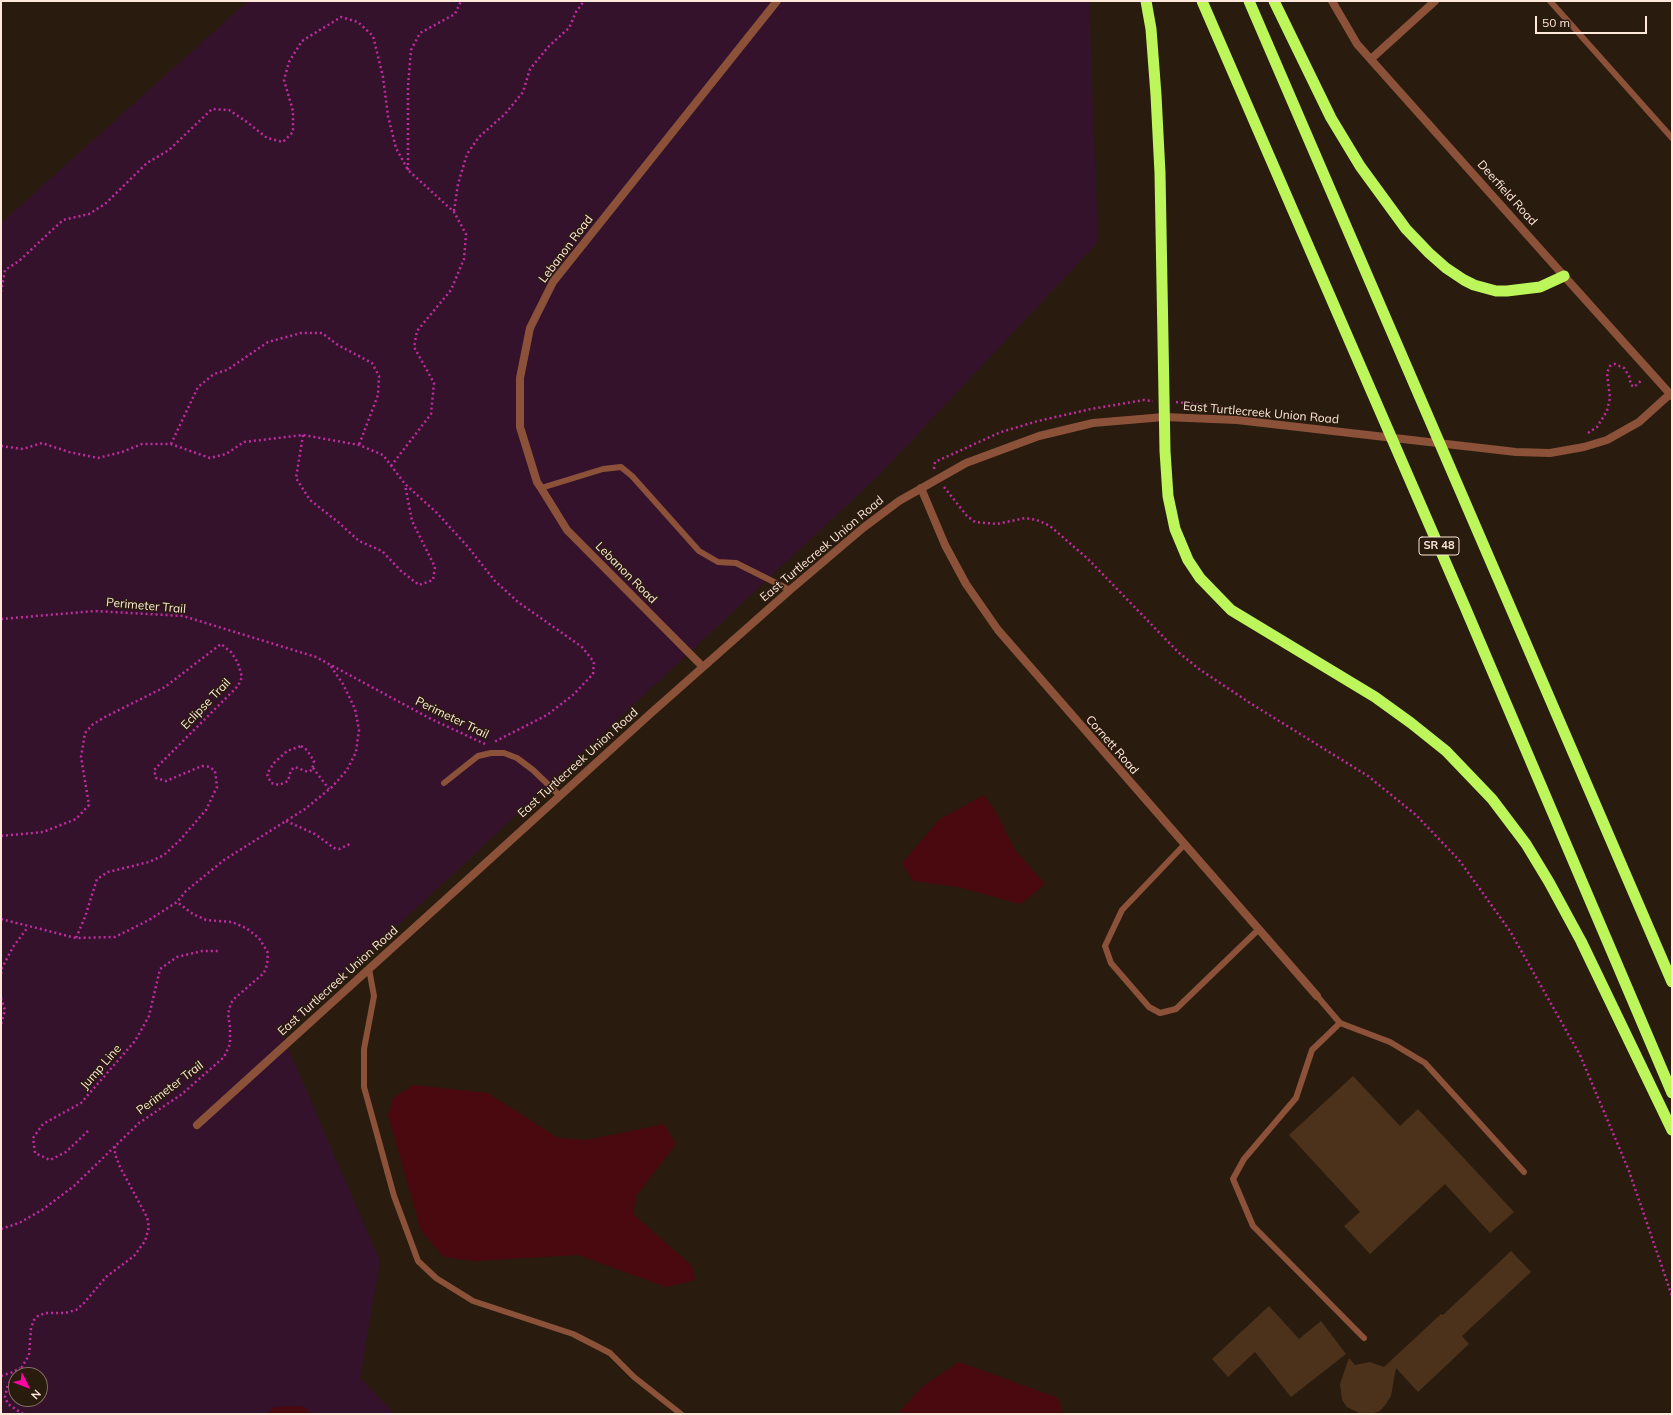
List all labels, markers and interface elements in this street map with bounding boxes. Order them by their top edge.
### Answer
scale bar [1537,8,1649,34]
text: 50 m [1542,15,1570,30]
street label: Deerfield Road [1474,157,1540,229]
street label: Lebanon Road [536,212,596,286]
street label: East Turtlecreek Union Road [1182,399,1340,427]
street label: East Turtlecreek Union Road [757,493,887,605]
road number: SR 48 [1419,537,1459,555]
street label: Lebanon Road [592,539,660,607]
street label: Perimeter Trail [106,595,186,617]
street label: Eclipse Trail [178,676,234,732]
street label: Perimeter Trail [413,694,491,742]
street label: East Turtlecreek Union Road [515,705,641,821]
street label: Cornett Road [1083,713,1141,777]
street label: East Turtlecreek Union Road [275,923,401,1039]
street label: Jump Line [78,1042,124,1092]
street label: Perimeter Trail [134,1058,206,1118]
north arrow [8,1367,48,1407]
text: N [28,1387,44,1402]

